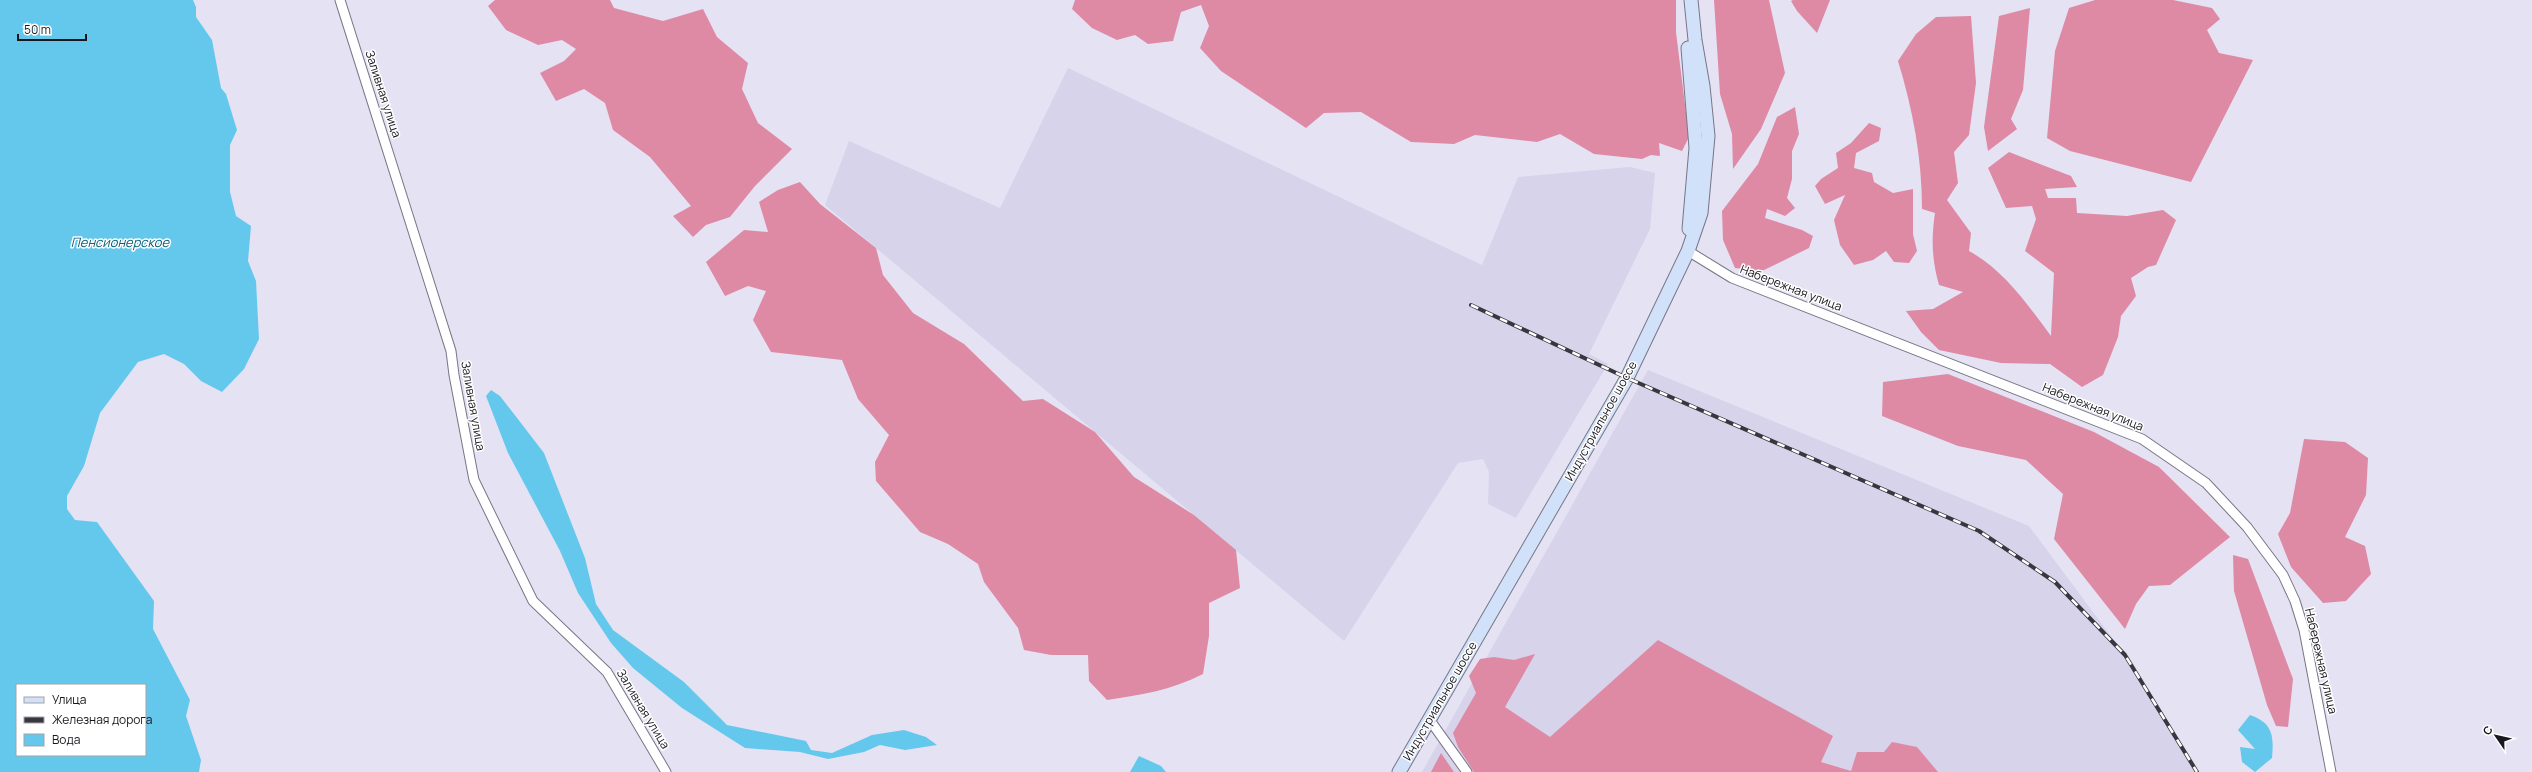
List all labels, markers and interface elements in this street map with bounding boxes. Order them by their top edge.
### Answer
scale bar [18,16,86,42]
text: 50 m [24,21,51,38]
street label: Заливная улица [361,48,406,140]
water label: Пенсионерское [71,233,171,251]
street label: Набережная улица [1738,260,1845,315]
street label: Индустриальное шоссе [1560,358,1641,484]
street label: Заливная улица [457,360,490,452]
street label: Набережная улица [2040,378,2146,435]
street label: Набережная улица [2301,606,2342,715]
street label: Индустриальное шоссе [1399,638,1481,763]
street label: Заливная улица [613,665,674,752]
legend [16,684,146,756]
text: Улица [52,691,86,708]
text: Железная дорога [52,711,152,728]
north arrow [2476,716,2516,756]
text: С [2479,723,2496,738]
text: Вода [52,731,80,748]

